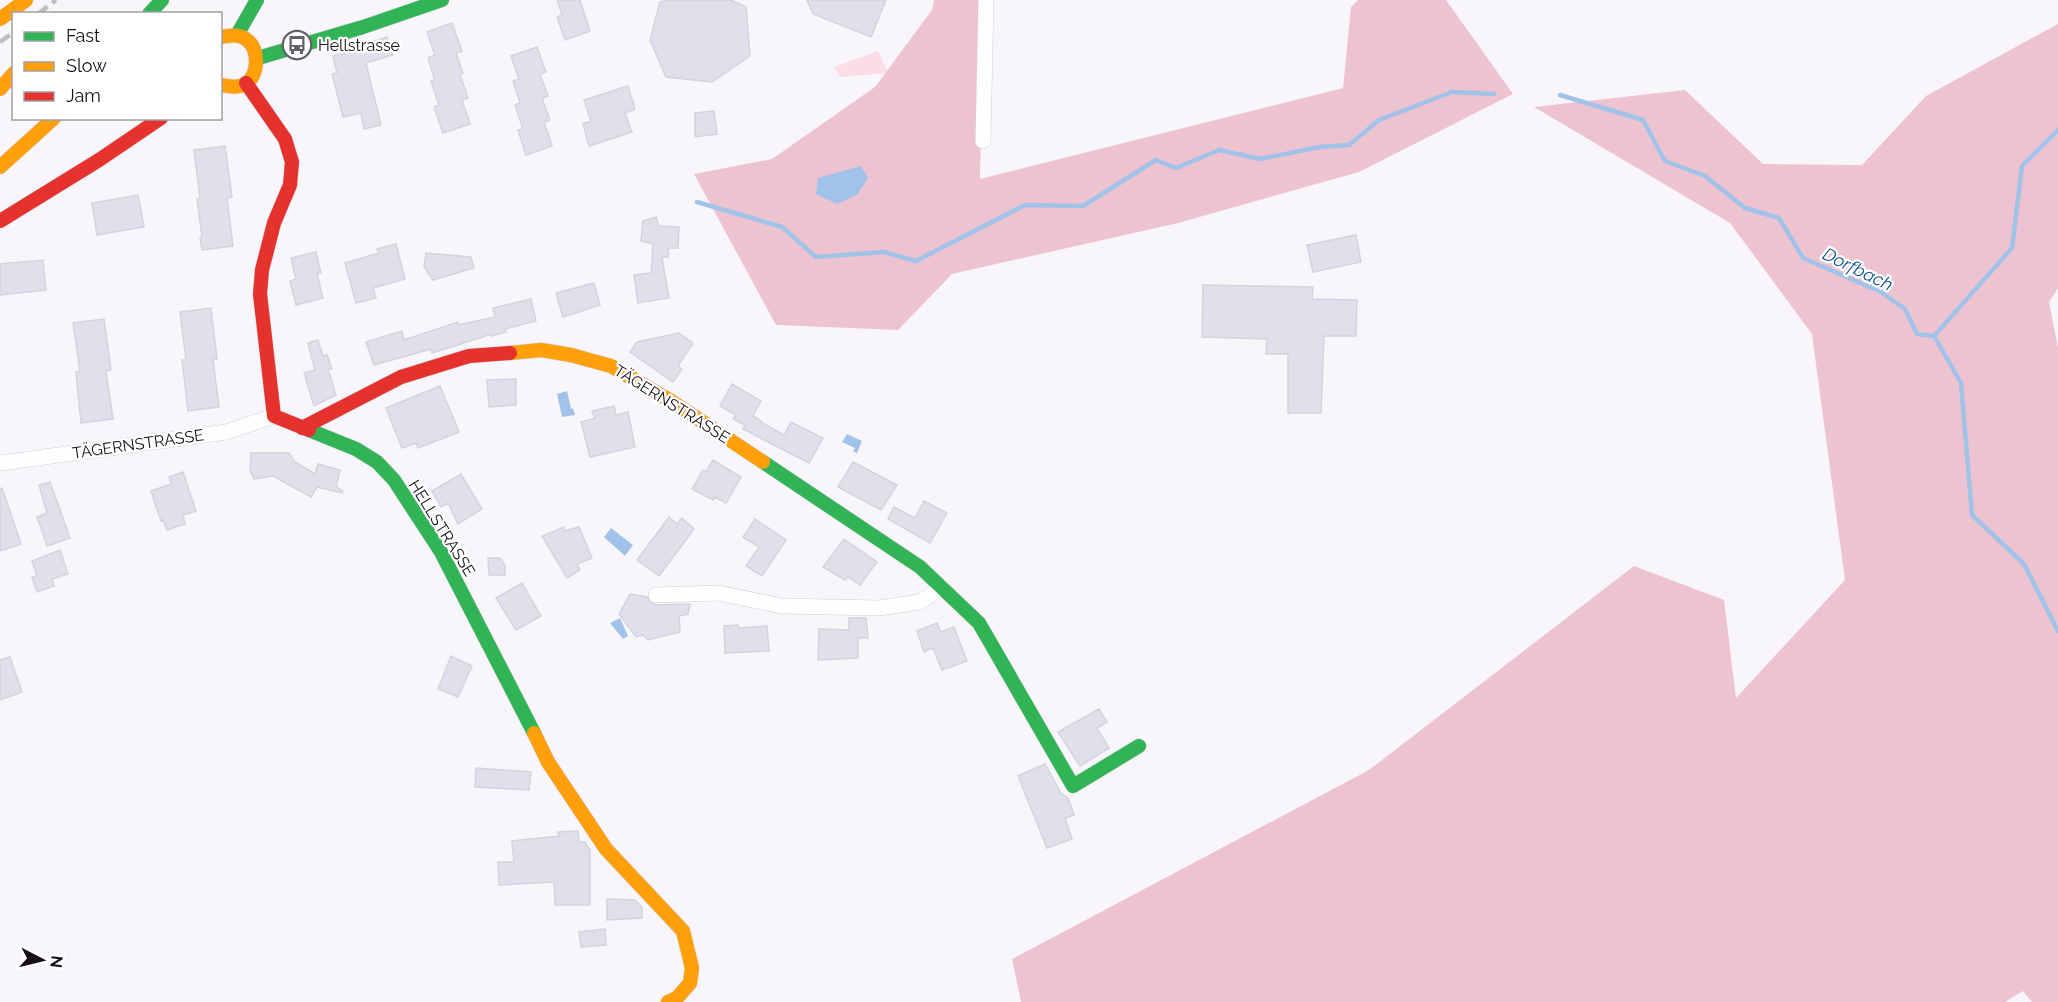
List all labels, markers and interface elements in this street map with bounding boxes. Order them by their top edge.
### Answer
legend [12,12,222,120]
text: Fast [66,25,100,46]
bus stop icon: Hellstrasse [281,29,313,61]
place label: Hellstrasse [318,36,400,55]
text: Slow [66,55,107,76]
text: Jam [66,85,101,106]
water label: Dorfbach [1819,243,1897,295]
street label: TÄGERNSTRASSE [611,360,734,447]
street label: TÄGERNSTRASSE [71,424,205,463]
street label: HELLSTRASSE [405,476,479,580]
north arrow [12,930,72,990]
text: N [46,955,67,969]

